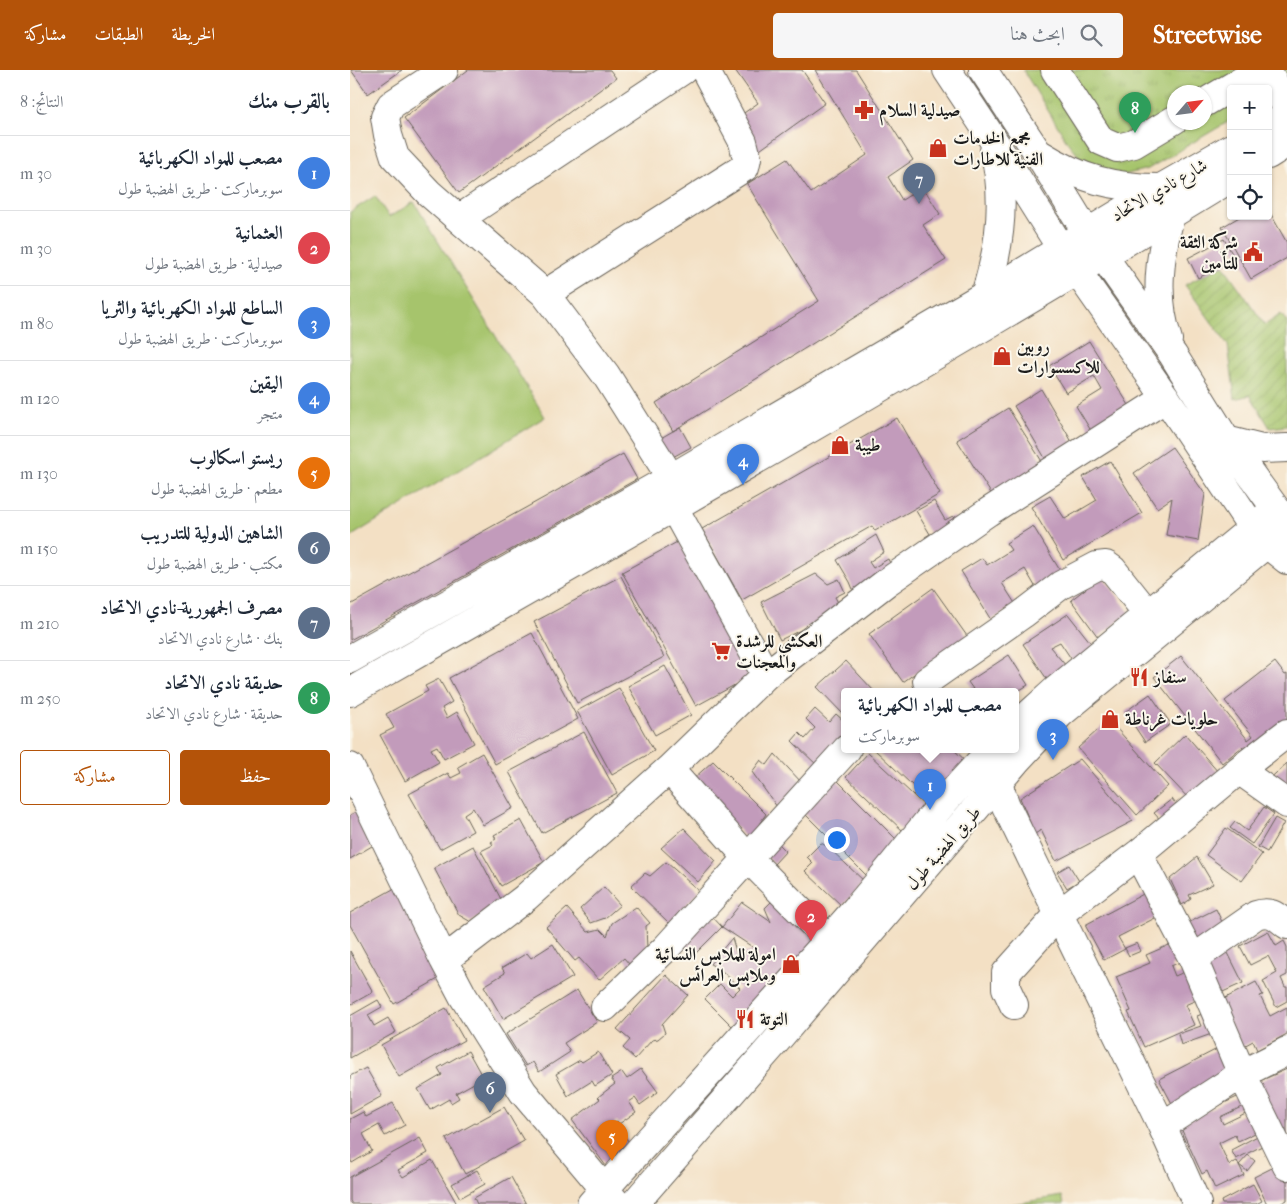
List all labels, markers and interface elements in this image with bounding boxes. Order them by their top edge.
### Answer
search box [773,13,1123,58]
icon: search [1077,21,1105,49]
text: Streetwise [1153,21,1262,49]
text: ابحث هنا [1010,23,1065,45]
text: مشاركة [25,24,66,45]
text: الطبقات [94,24,143,45]
text: الخريطة [171,24,215,45]
north arrow [1167,85,1212,130]
map controls [1227,85,1272,220]
button: + [1227,85,1272,130]
text: بالقرب منك [248,89,330,113]
text: النتائج: 8 [20,92,63,111]
pin: 8 [1119,92,1151,133]
pharmacy icon: صيدلية السلام [853,99,875,121]
place label: صيدلية السلام [879,100,961,126]
place label: مجمع الخدمات الفنية للاطارات [953,128,1043,170]
button: − [1227,130,1272,175]
shop icon: مجمع الخدمات الفنية للاطارات [927,137,949,159]
text: مصعب للمواد الكهربائية [139,147,283,169]
street label: شارع نادي الاتحاد [1107,154,1213,230]
pin: 7 [903,163,935,204]
text: 30 m [20,164,52,183]
text: 1 [311,164,317,183]
button: locate [1227,175,1272,220]
text: سوبرماركت · طريق الهضبة طول [118,179,283,198]
text: العثمانية [235,222,283,244]
place label: شركة الثقة للتأمين [1180,231,1238,274]
text: 30 m [20,239,52,258]
text: 2 [310,239,318,258]
public building icon: شركة الثقة للتأمين [1242,241,1264,263]
text: صيدلية · طريق الهضبة طول [145,254,283,273]
text: الساطع للمواد الكهربائية والثريا [101,297,283,319]
text: 80 m [20,314,54,333]
text: 3 [311,314,317,333]
text: سوبرماركت · طريق الهضبة طول [118,329,283,348]
place label: روبين للاكسسوارات [1017,336,1100,378]
shop icon: روبين للاكسسوارات [991,345,1013,367]
text: اليقين [249,372,283,394]
text: 120 m [20,389,60,408]
text: 4 [309,389,319,408]
text: متجر [258,404,283,423]
shop icon: طيبة [829,434,851,456]
place label: طيبة [855,435,881,456]
pin: 4 [727,444,759,485]
text: ريستو اسكالوب [189,447,283,469]
text: 130 m [20,464,58,483]
text: 5 [311,464,317,483]
text: مطعم · طريق الهضبة طول [151,479,283,498]
text: الشاهين الدولية للتدريب [140,522,283,544]
text: 150 m [20,539,58,558]
text: 6 [310,539,318,558]
text: مكتب · طريق الهضبة طول [146,554,283,573]
text: مصرف الجمهورية-نادي الاتحاد [100,597,283,619]
text: 210 m [20,614,59,633]
text: 7 [310,614,318,633]
text: بنك · شارع نادي الاتحاد [157,629,283,648]
place label: العكشي للرشدة والمعجنات [736,631,822,673]
supermarket icon: العكشي للرشدة والمعجنات [710,640,732,662]
restaurant icon: سنفاز [1128,666,1150,688]
place label: سنفاز [1152,667,1187,688]
text: حديقة نادي الاتحاد [164,672,283,694]
popup [841,688,1019,753]
text: 250 m [20,689,61,708]
text: 8 [310,689,318,708]
text: مصعب للمواد الكهربائية [858,694,1002,716]
text: حديقة · شارع نادي الاتحاد [145,704,283,723]
shop icon: حلويات غرناطة [1099,708,1121,730]
place label: حلويات غرناطة [1125,709,1218,732]
pin: 3 [1037,719,1069,760]
text: سوبرماركت [858,726,920,745]
button: مشاركة [20,750,170,805]
button: حفظ [180,750,330,805]
pin: 1 [914,769,946,810]
street label: طريق الهضبة طول [901,802,986,895]
your location [824,827,850,853]
pin: 2 [795,900,827,941]
place label: امولة للملابس النسائية وملابس العرائس [655,944,776,987]
shop icon: امولة للملابس النسائية وملابس العرائس [780,953,802,975]
restaurant icon: التوتة [734,1008,756,1030]
place label: التوتة [760,1009,788,1030]
pin: 6 [474,1072,506,1113]
pin: 5 [596,1120,628,1161]

